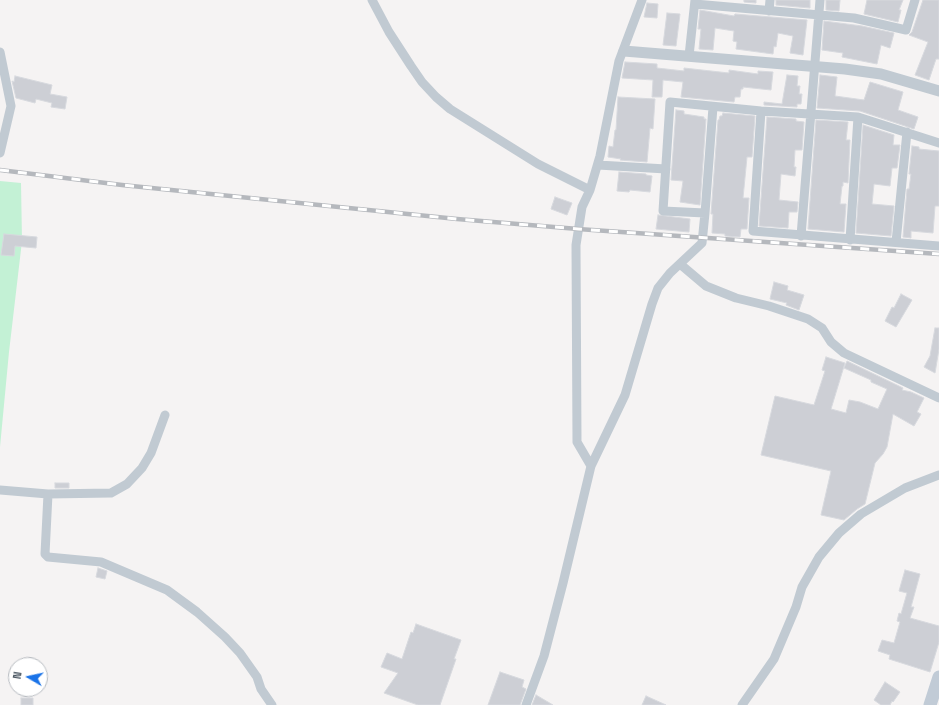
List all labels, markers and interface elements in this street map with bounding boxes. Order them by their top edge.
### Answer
north arrow [8,657,48,697]
text: N [10,671,25,680]

